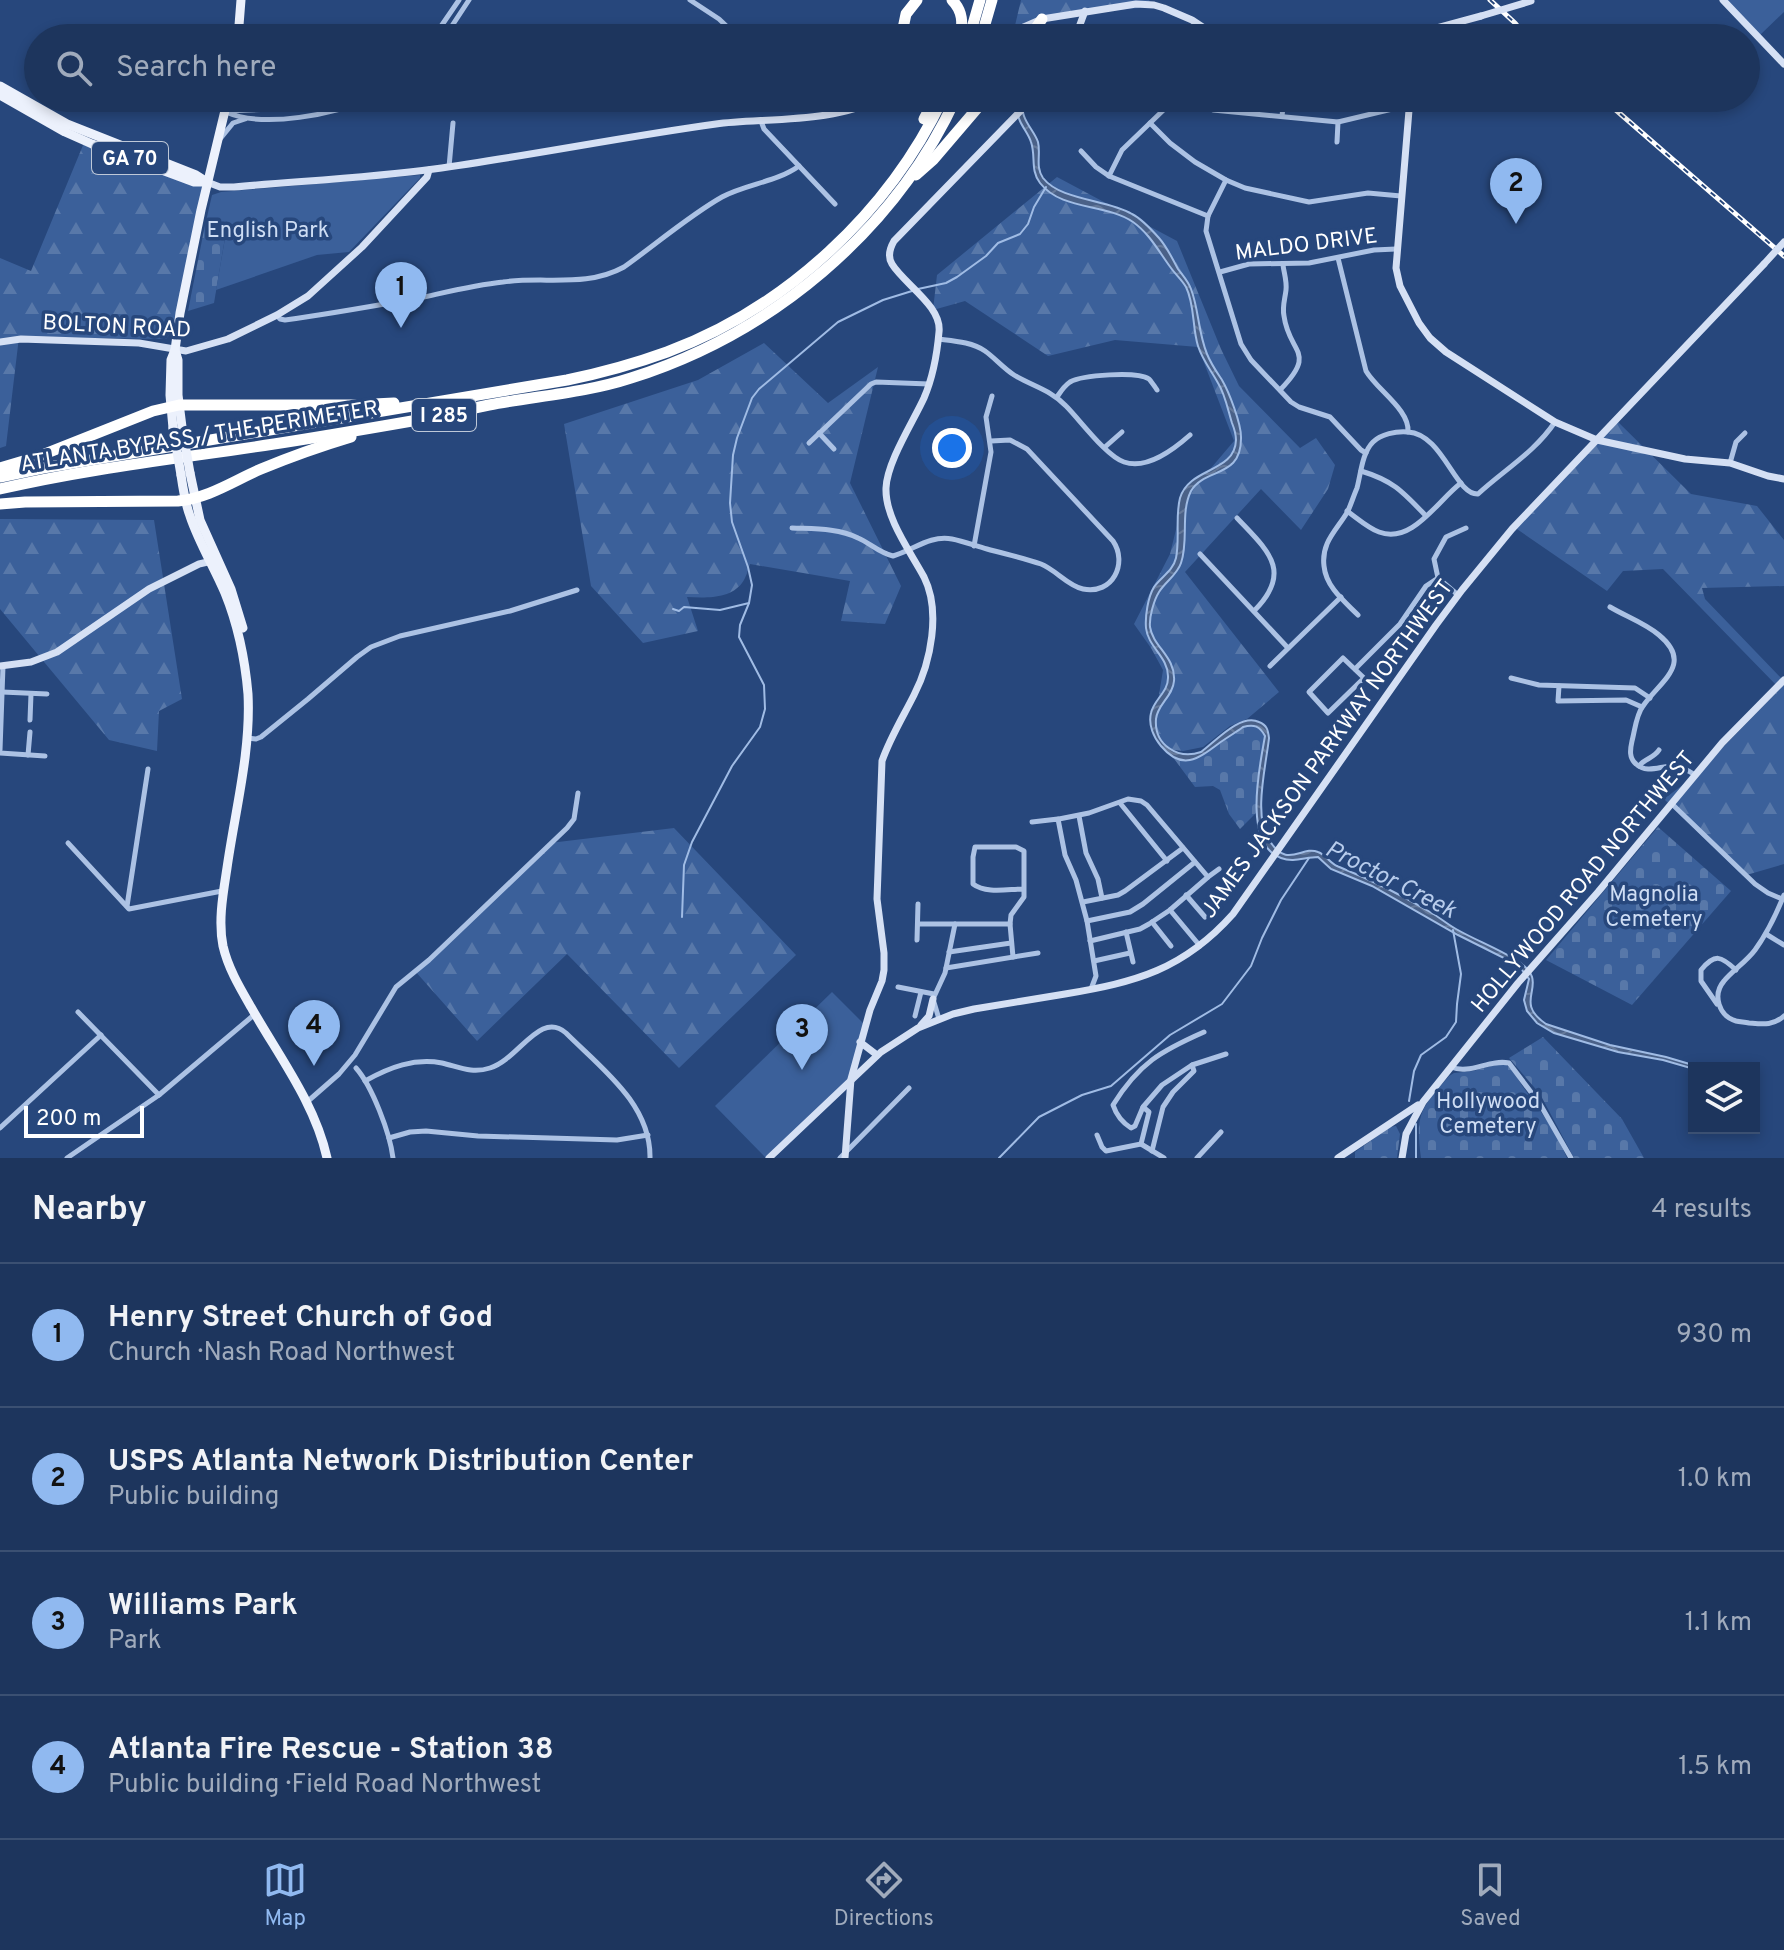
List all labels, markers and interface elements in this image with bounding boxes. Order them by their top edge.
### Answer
search box [24,24,1760,112]
icon: search [52,46,96,90]
text: Search here [116,50,276,87]
road number: GA 70 [92,142,168,174]
pin: 2 [1490,158,1542,224]
park label: English Park [207,218,329,245]
street label: MALDO DRIVE [1234,223,1379,268]
pin: 1 [375,262,427,328]
street label: BOLTON ROAD [42,310,192,345]
street label: ATLANTA BYPASS / THE PERIMETER [18,396,380,479]
road number: I 285 [412,399,476,431]
your location [932,428,972,468]
street label: JAMES JACKSON PARKWAY NORTHWEST [1196,575,1460,924]
street label: HOLLYWOOD ROAD NORTHWEST [1466,746,1701,1019]
water label: Proctor Creek [1320,835,1461,927]
park label: Magnolia Cemetery [1605,882,1703,934]
pin: 4 [288,1000,340,1066]
pin: 3 [776,1004,828,1070]
map controls [1688,1062,1760,1134]
button: layers [1688,1062,1760,1134]
park label: Hollywood Cemetery [1436,1089,1540,1141]
scale bar [24,1102,144,1138]
text: 200 m [36,1106,101,1133]
text: Nearby [32,1189,147,1232]
text: 4 results [1651,1194,1752,1227]
text: Henry Street Church of God [108,1300,493,1337]
text: 1 [53,1319,63,1352]
text: 930 m [1676,1319,1752,1352]
text: Church · Nash Road Northwest [108,1337,455,1370]
text: USPS Atlanta Network Distribution Center [108,1444,693,1481]
text: 2 [50,1463,66,1496]
text: 1.0 km [1678,1463,1752,1496]
text: Public building [108,1481,279,1514]
text: Williams Park [108,1588,298,1625]
text: 3 [50,1607,66,1640]
text: 1.1 km [1685,1607,1752,1640]
text: Park [108,1625,162,1658]
text: Atlanta Fire Rescue - Station 38 [108,1732,554,1769]
text: 4 [50,1751,66,1784]
text: 1.5 km [1678,1751,1752,1784]
text: Public building · Field Road Northwest [108,1769,541,1802]
tab: Map [263,1858,307,1933]
tab: Directions [834,1858,934,1933]
tab: Saved [1460,1858,1521,1933]

